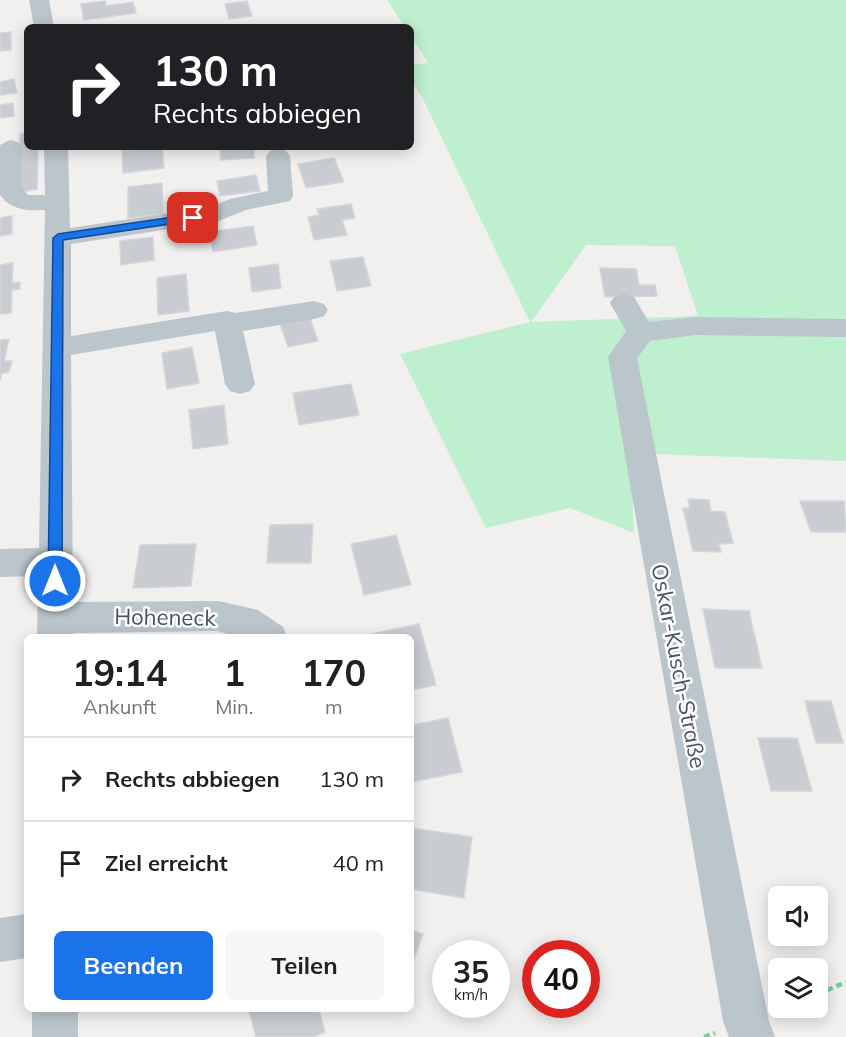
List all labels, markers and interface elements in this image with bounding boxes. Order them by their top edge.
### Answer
text: 130 m [153,44,278,97]
icon: right [54,48,132,126]
text: Rechts abbiegen [153,96,362,130]
pin [167,192,218,243]
icon: arrive [176,201,209,234]
position arrow [23,549,87,613]
street label: Oskar-Kusch-Straße [645,561,713,771]
street label: Hoheneck [114,602,217,632]
text: 19:14 [72,650,167,695]
text: 1 [223,650,245,695]
text: 170 [301,650,366,695]
text: Ankunft [83,694,156,719]
text: Min. [215,694,253,719]
text: m [325,694,342,719]
icon: right [54,763,87,796]
text: Rechts abbiegen [105,765,280,793]
text: 130 m [319,765,384,793]
icon: arrive [54,847,87,880]
text: Ziel erreicht [105,849,228,877]
text: 40 m [333,849,384,877]
map controls [768,886,828,1018]
button: sound [768,886,828,946]
button: Beenden [54,931,213,1000]
button: Teilen [225,931,384,1000]
speed limit sign: 40 [522,940,600,1018]
text: 35 [453,953,489,991]
button: layers [768,958,828,1018]
text: km/h [454,985,488,1004]

